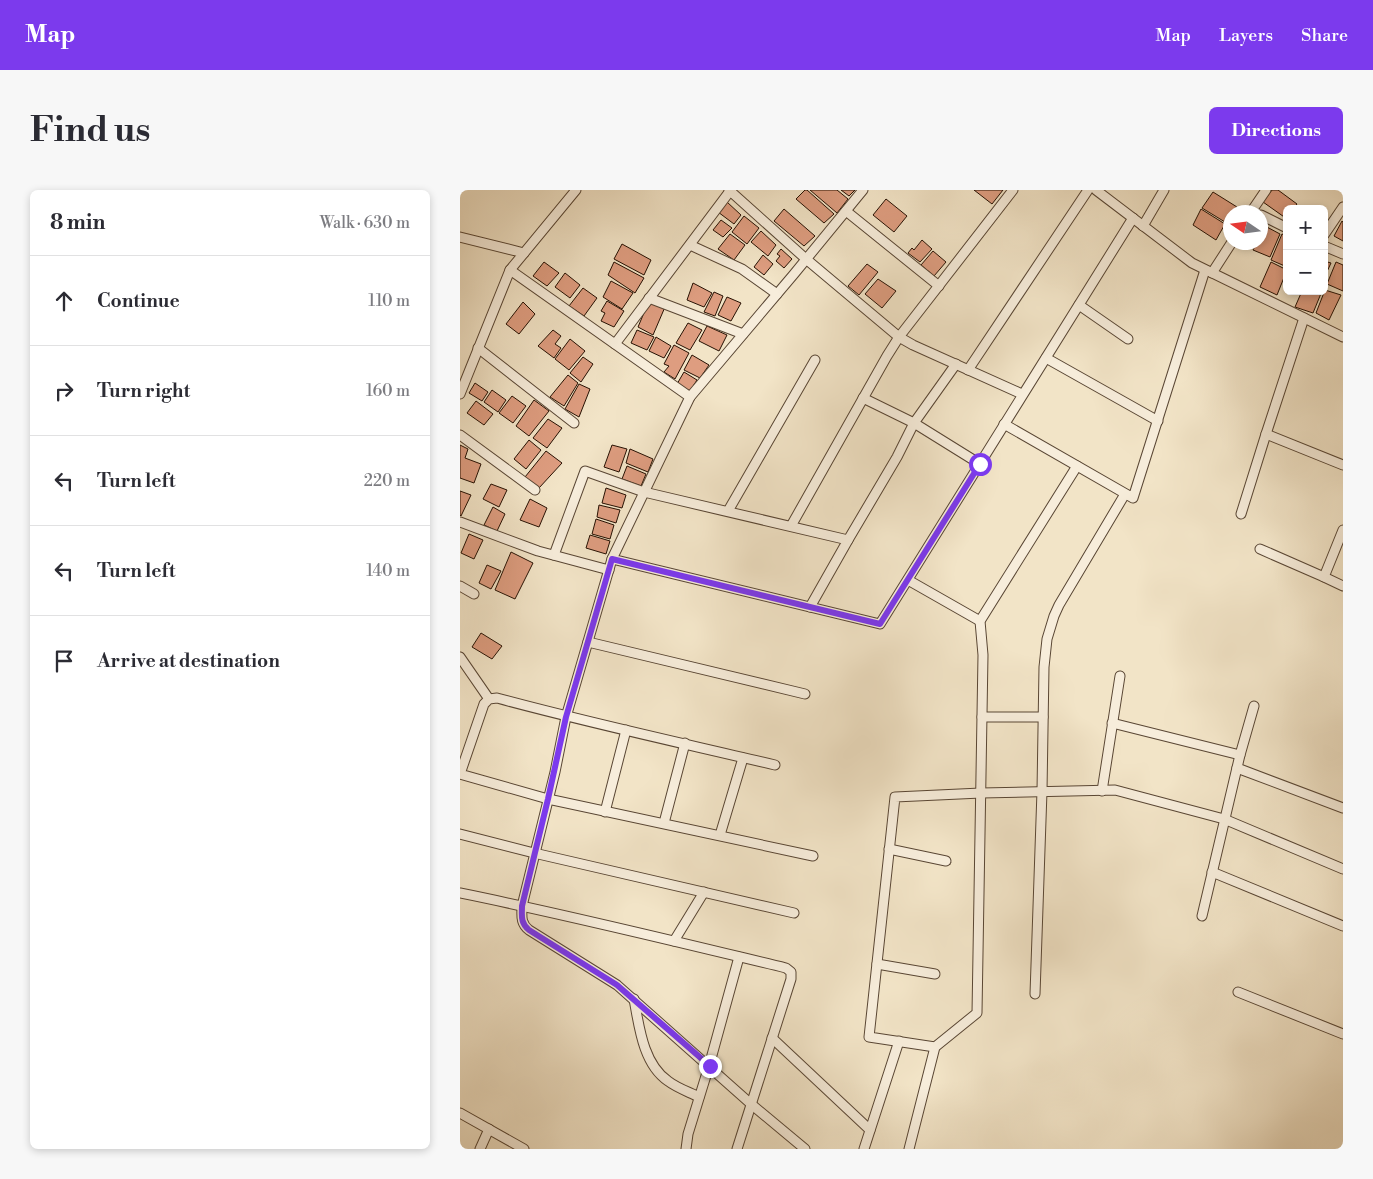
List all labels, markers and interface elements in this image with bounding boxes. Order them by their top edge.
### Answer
text: Map [25,20,75,50]
text: Map [1156,24,1191,47]
text: Layers [1219,24,1273,47]
text: Share [1301,24,1348,47]
button: Directions [1209,107,1343,154]
text: Find us [30,109,150,152]
north arrow [1223,205,1268,250]
map controls [1283,205,1328,295]
button: + [1283,205,1328,250]
text: 8 min [50,210,105,236]
text: Walk · 630 m [320,213,410,233]
button: − [1283,250,1328,295]
icon: ahead [50,287,78,315]
text: Continue [97,289,180,313]
text: 110 m [368,291,410,311]
icon: right [50,377,78,405]
text: Turn right [97,379,190,403]
text: 160 m [366,381,410,401]
route start [969,453,992,476]
icon: left [50,467,78,495]
text: Turn left [97,469,176,493]
text: 220 m [364,471,410,491]
icon: left [50,557,78,585]
text: Turn left [97,559,176,583]
text: 140 m [366,561,410,581]
icon: arrive [50,647,78,675]
text: Arrive at destination [97,649,280,673]
route end [699,1055,722,1078]

